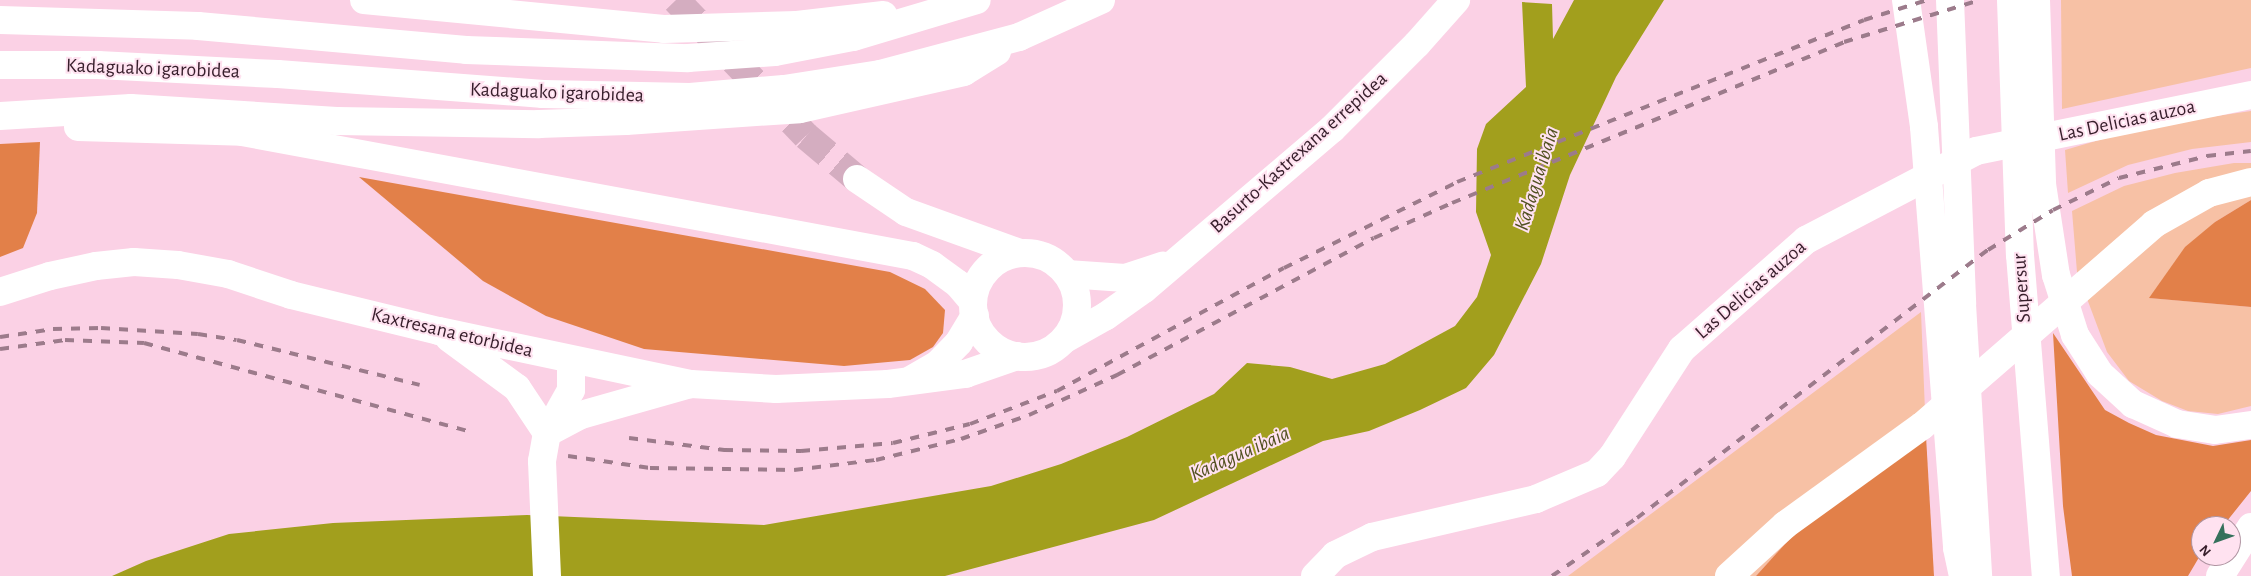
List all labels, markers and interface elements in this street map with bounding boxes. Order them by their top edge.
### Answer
street label: Kadaguako igarobidea [66,54,240,84]
street label: Basurto-Kastrexana errepidea [1205,67,1393,239]
street label: Kadaguako igarobidea [470,78,644,108]
street label: Las Delicias auzoa [2056,95,2198,147]
water label: Kadagua ibaia [1509,124,1565,234]
street label: Las Delicias auzoa [1691,235,1811,345]
street label: Supersur [2008,253,2036,323]
street label: Kaxtresana etorbidea [369,303,535,363]
water label: Kadagua ibaia [1186,421,1294,487]
north arrow [2191,516,2241,566]
text: N [2197,542,2214,559]

